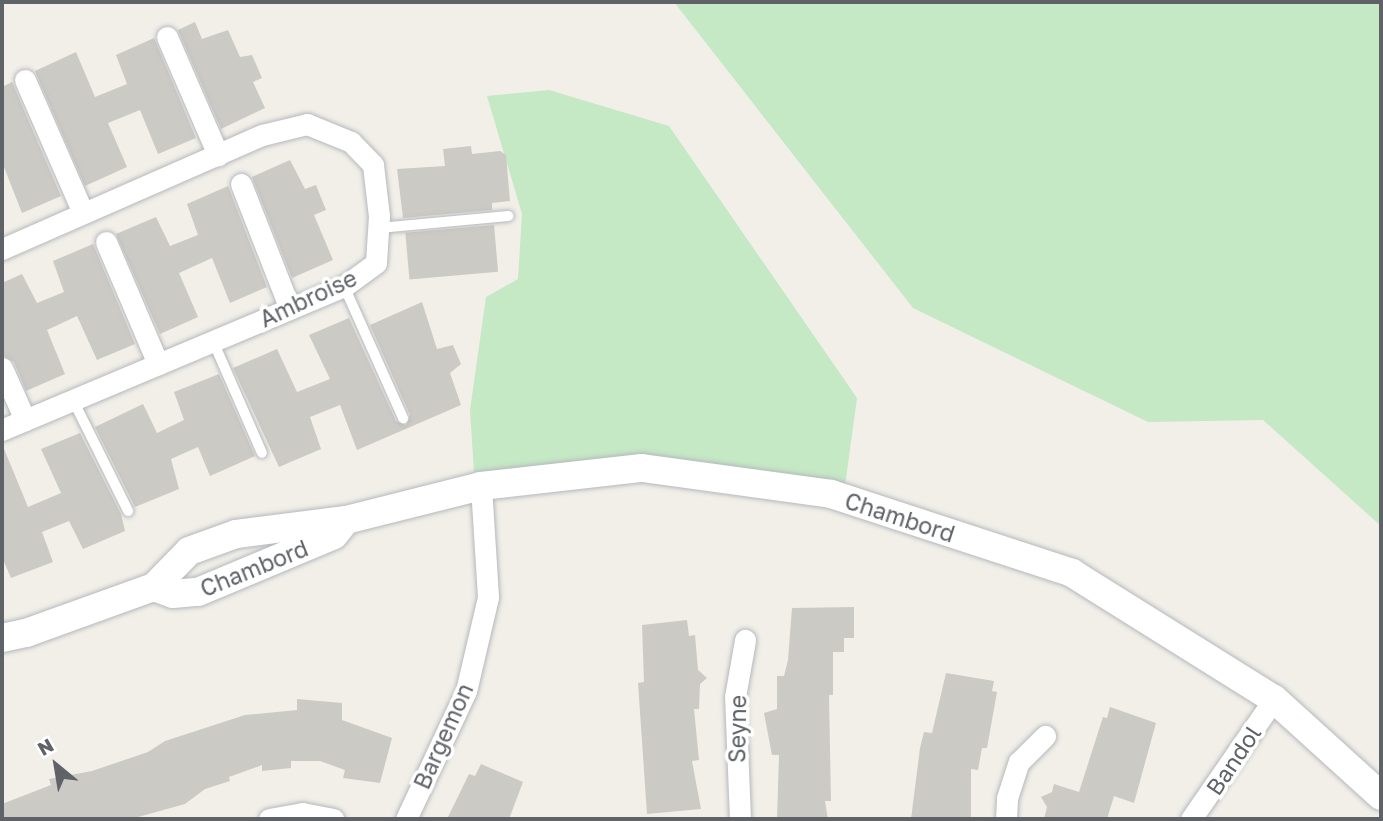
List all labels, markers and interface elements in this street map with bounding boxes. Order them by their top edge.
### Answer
street label: Ambroise [255,263,361,333]
street label: Chambord [842,486,958,548]
street label: Chambord [196,534,312,602]
street label: Bargemon [407,679,479,793]
street label: Seyne [723,695,751,763]
street label: Bandol [1200,720,1266,800]
north arrow [21,730,91,800]
text: N [33,733,57,760]

